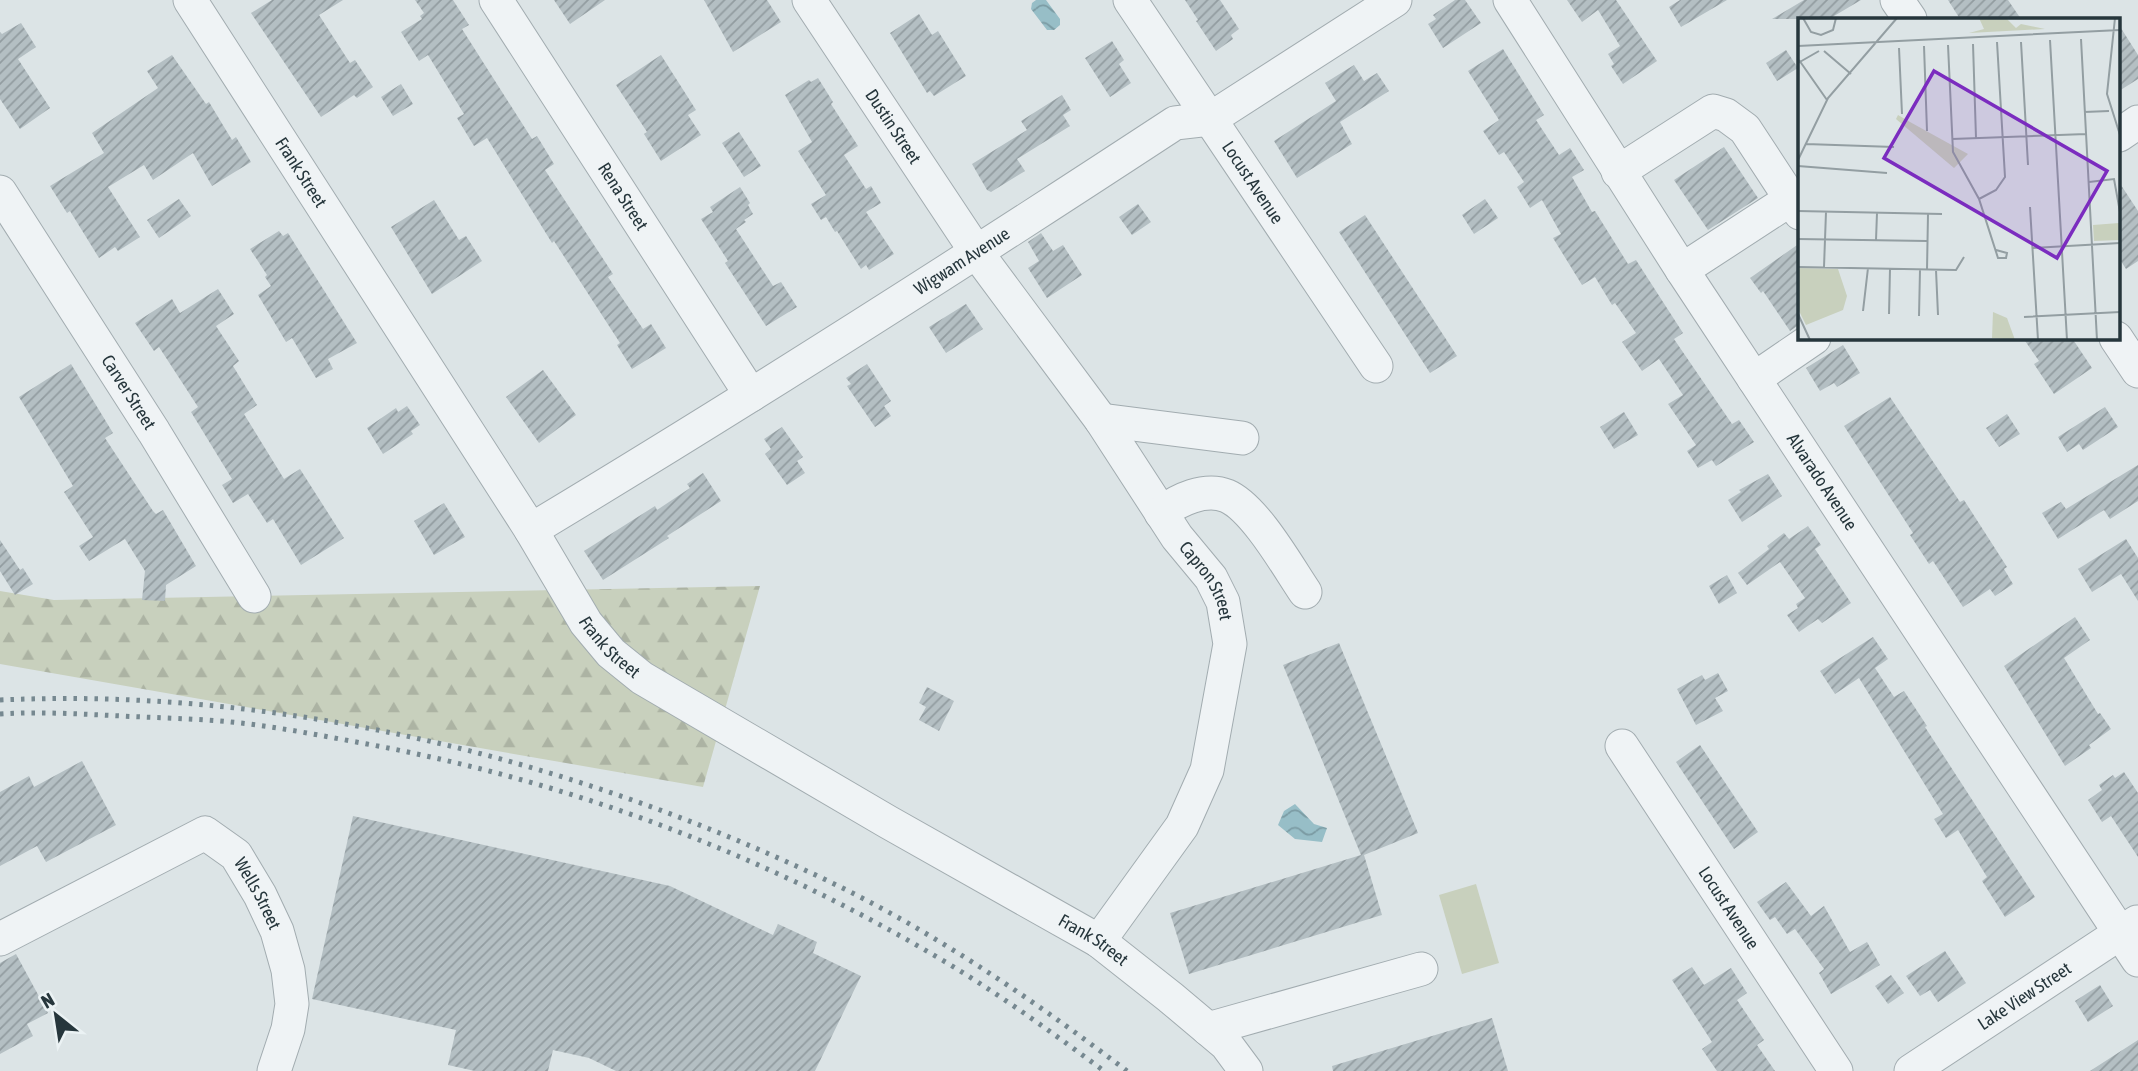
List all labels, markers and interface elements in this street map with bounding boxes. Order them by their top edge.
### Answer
inset map [1798,18,2120,340]
street label: Dustin Street [861,85,926,168]
street label: Frank Street [271,133,332,211]
street label: Locust Avenue [1218,137,1288,227]
street label: Rena Street [594,159,653,234]
street label: Wigwam Avenue [910,222,1013,299]
street label: Carver Street [97,351,161,433]
street label: Alvarado Avenue [1783,429,1862,534]
street label: Capron Street [1175,537,1237,622]
street label: Frank Street [574,612,644,682]
street label: Wells Street [230,854,286,933]
street label: Locust Avenue [1694,862,1764,953]
street label: Frank Street [1055,909,1133,970]
street label: Lake View Street [1974,957,2075,1034]
north arrow [21,980,91,1050]
text: N [37,988,58,1013]

